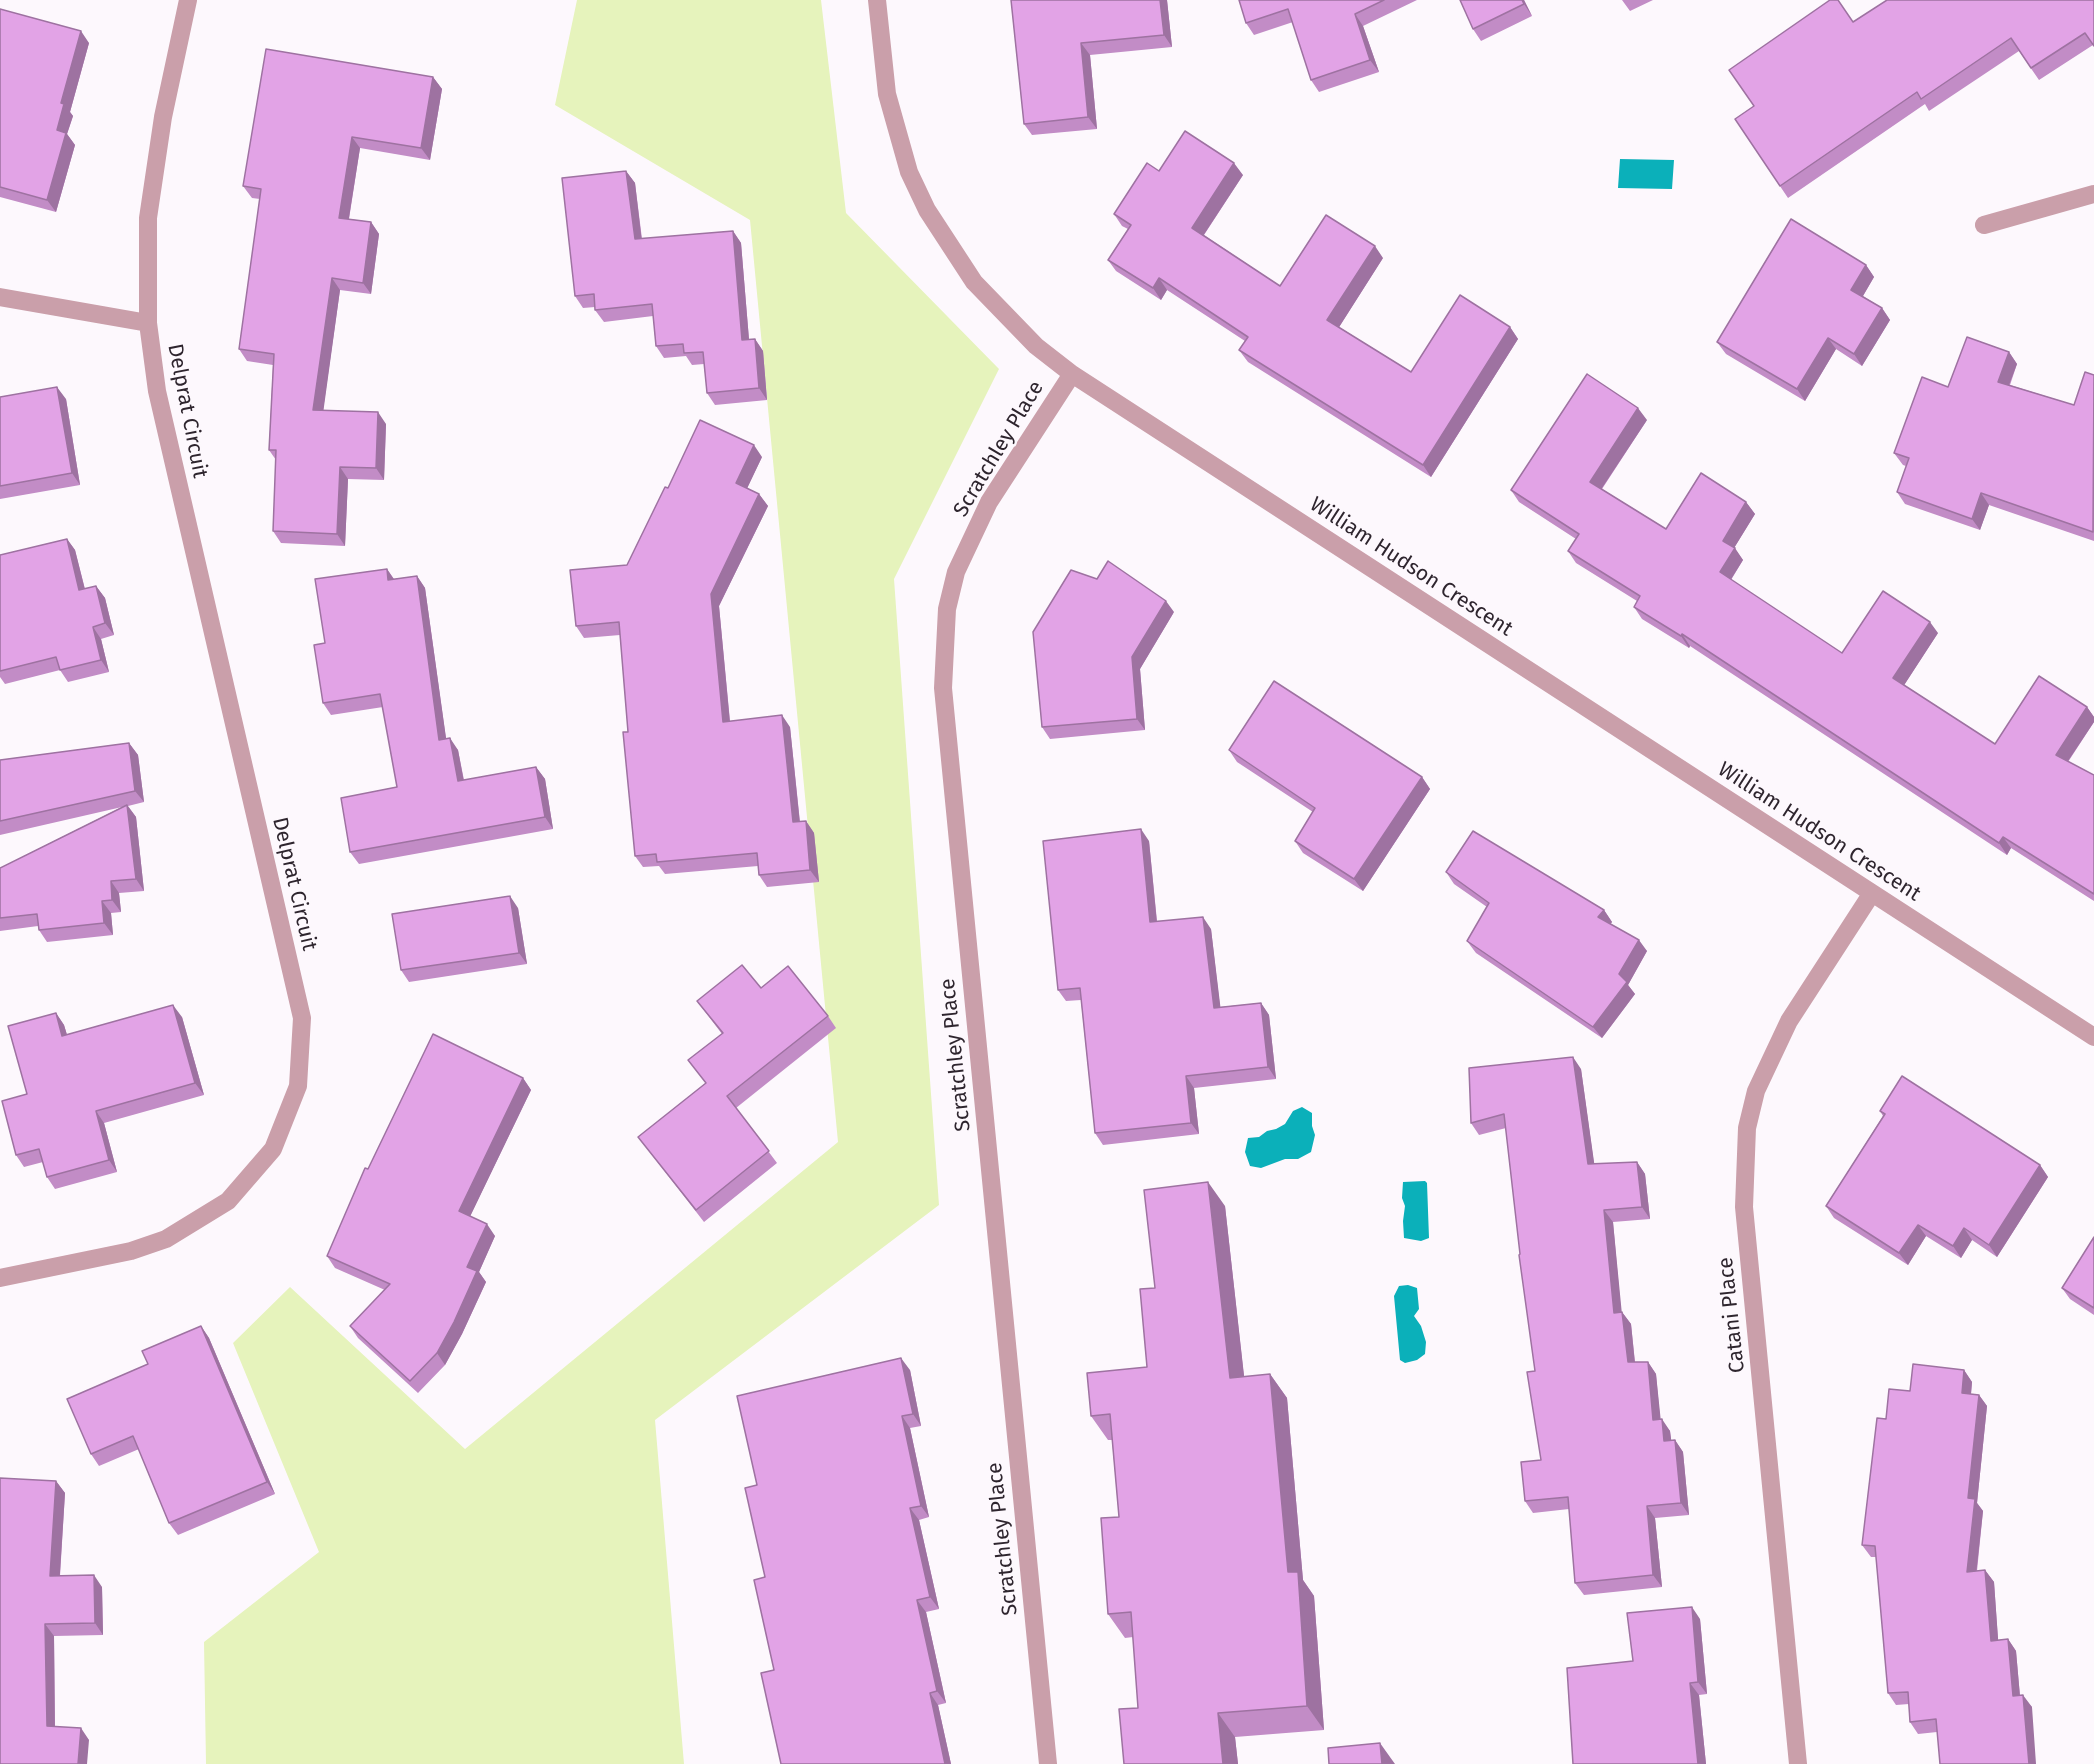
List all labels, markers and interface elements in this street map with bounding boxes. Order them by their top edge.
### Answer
street label: Delprat Circuit [162,342,212,480]
street label: Scratchley Place [949,377,1049,521]
street label: William Hudson Crescent [1305,492,1517,642]
street label: William Hudson Crescent [1713,757,1925,907]
street label: Delprat Circuit [266,815,322,953]
street label: Scratchley Place [935,977,977,1133]
street label: Catani Place [1713,1256,1751,1374]
street label: Scratchley Place [982,1461,1024,1617]

